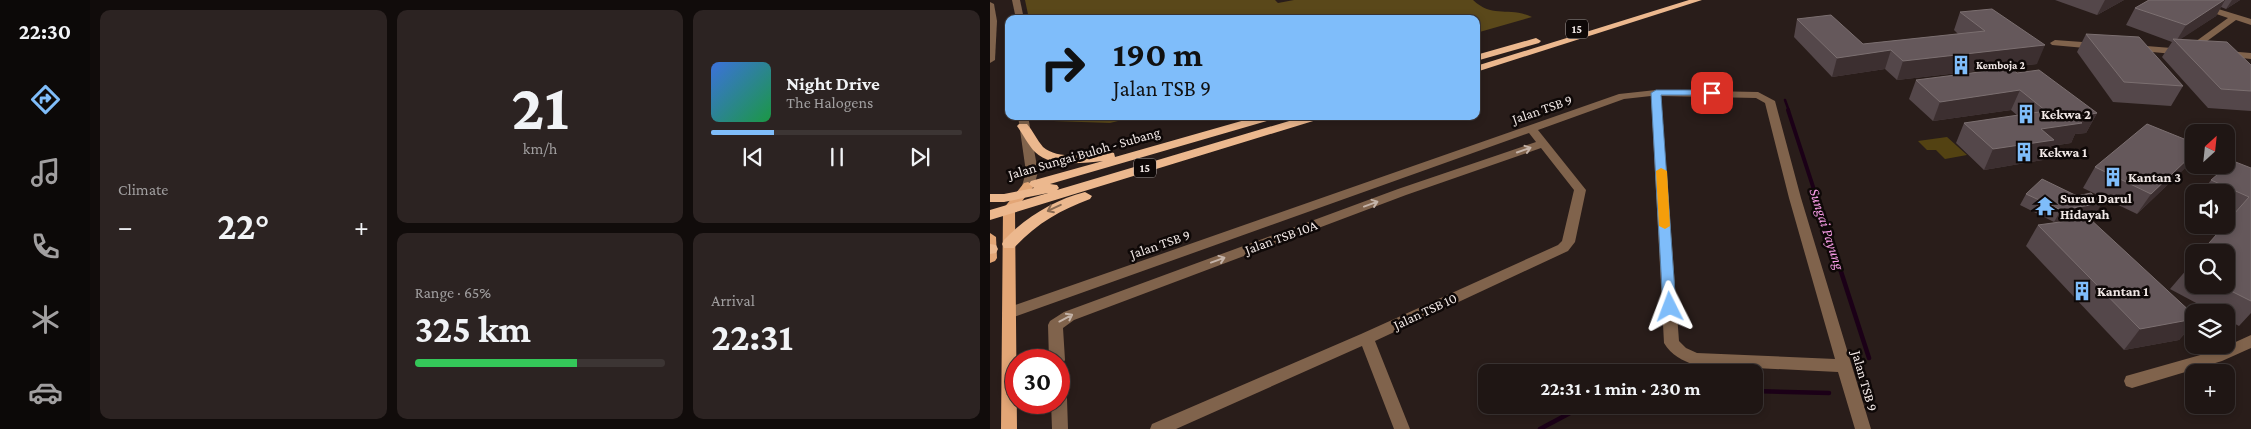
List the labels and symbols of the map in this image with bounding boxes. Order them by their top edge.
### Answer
road number: 15 [1566,20,1588,38]
building icon: Kemboja 2 [1950,54,1972,76]
place label: Kemboja 2 [1976,59,2026,72]
pin [1691,72,1733,114]
street label: Jalan TSB 9 [1508,91,1574,127]
building icon: Kekwa 2 [2015,103,2037,125]
place label: Kekwa 2 [2041,106,2091,122]
street label: Jalan Sungai Buloh - Subang [1004,124,1162,183]
north arrow [2185,124,2235,174]
building icon: Kekwa 1 [2013,141,2035,163]
place label: Kekwa 1 [2039,144,2087,160]
one-way arrow [1516,145,1531,154]
road number: 15 [1134,158,1156,178]
building icon: Kantan 3 [2102,166,2124,188]
place label: Kantan 3 [2128,169,2181,185]
water label: Sungai Payung [1805,186,1848,272]
place label: Surau Darul Hidayah [2060,190,2132,222]
temple icon: Surau Darul Hidayah [2034,195,2056,217]
one-way arrow [1362,199,1378,208]
one-way arrow [1047,204,1062,213]
street label: Jalan TSB 10A [1241,217,1319,258]
street label: Jalan TSB 9 [1126,226,1192,262]
one-way arrow [1210,255,1226,264]
position arrow [1643,280,1695,332]
building icon: Kantan 1 [2071,280,2093,302]
place label: Kantan 1 [2097,283,2148,299]
street label: Jalan TSB 10 [1389,289,1459,333]
one-way arrow [1059,313,1074,323]
street label: Jalan TSB 9 [1848,347,1881,413]
speed limit sign: 30 [1005,349,1070,414]

